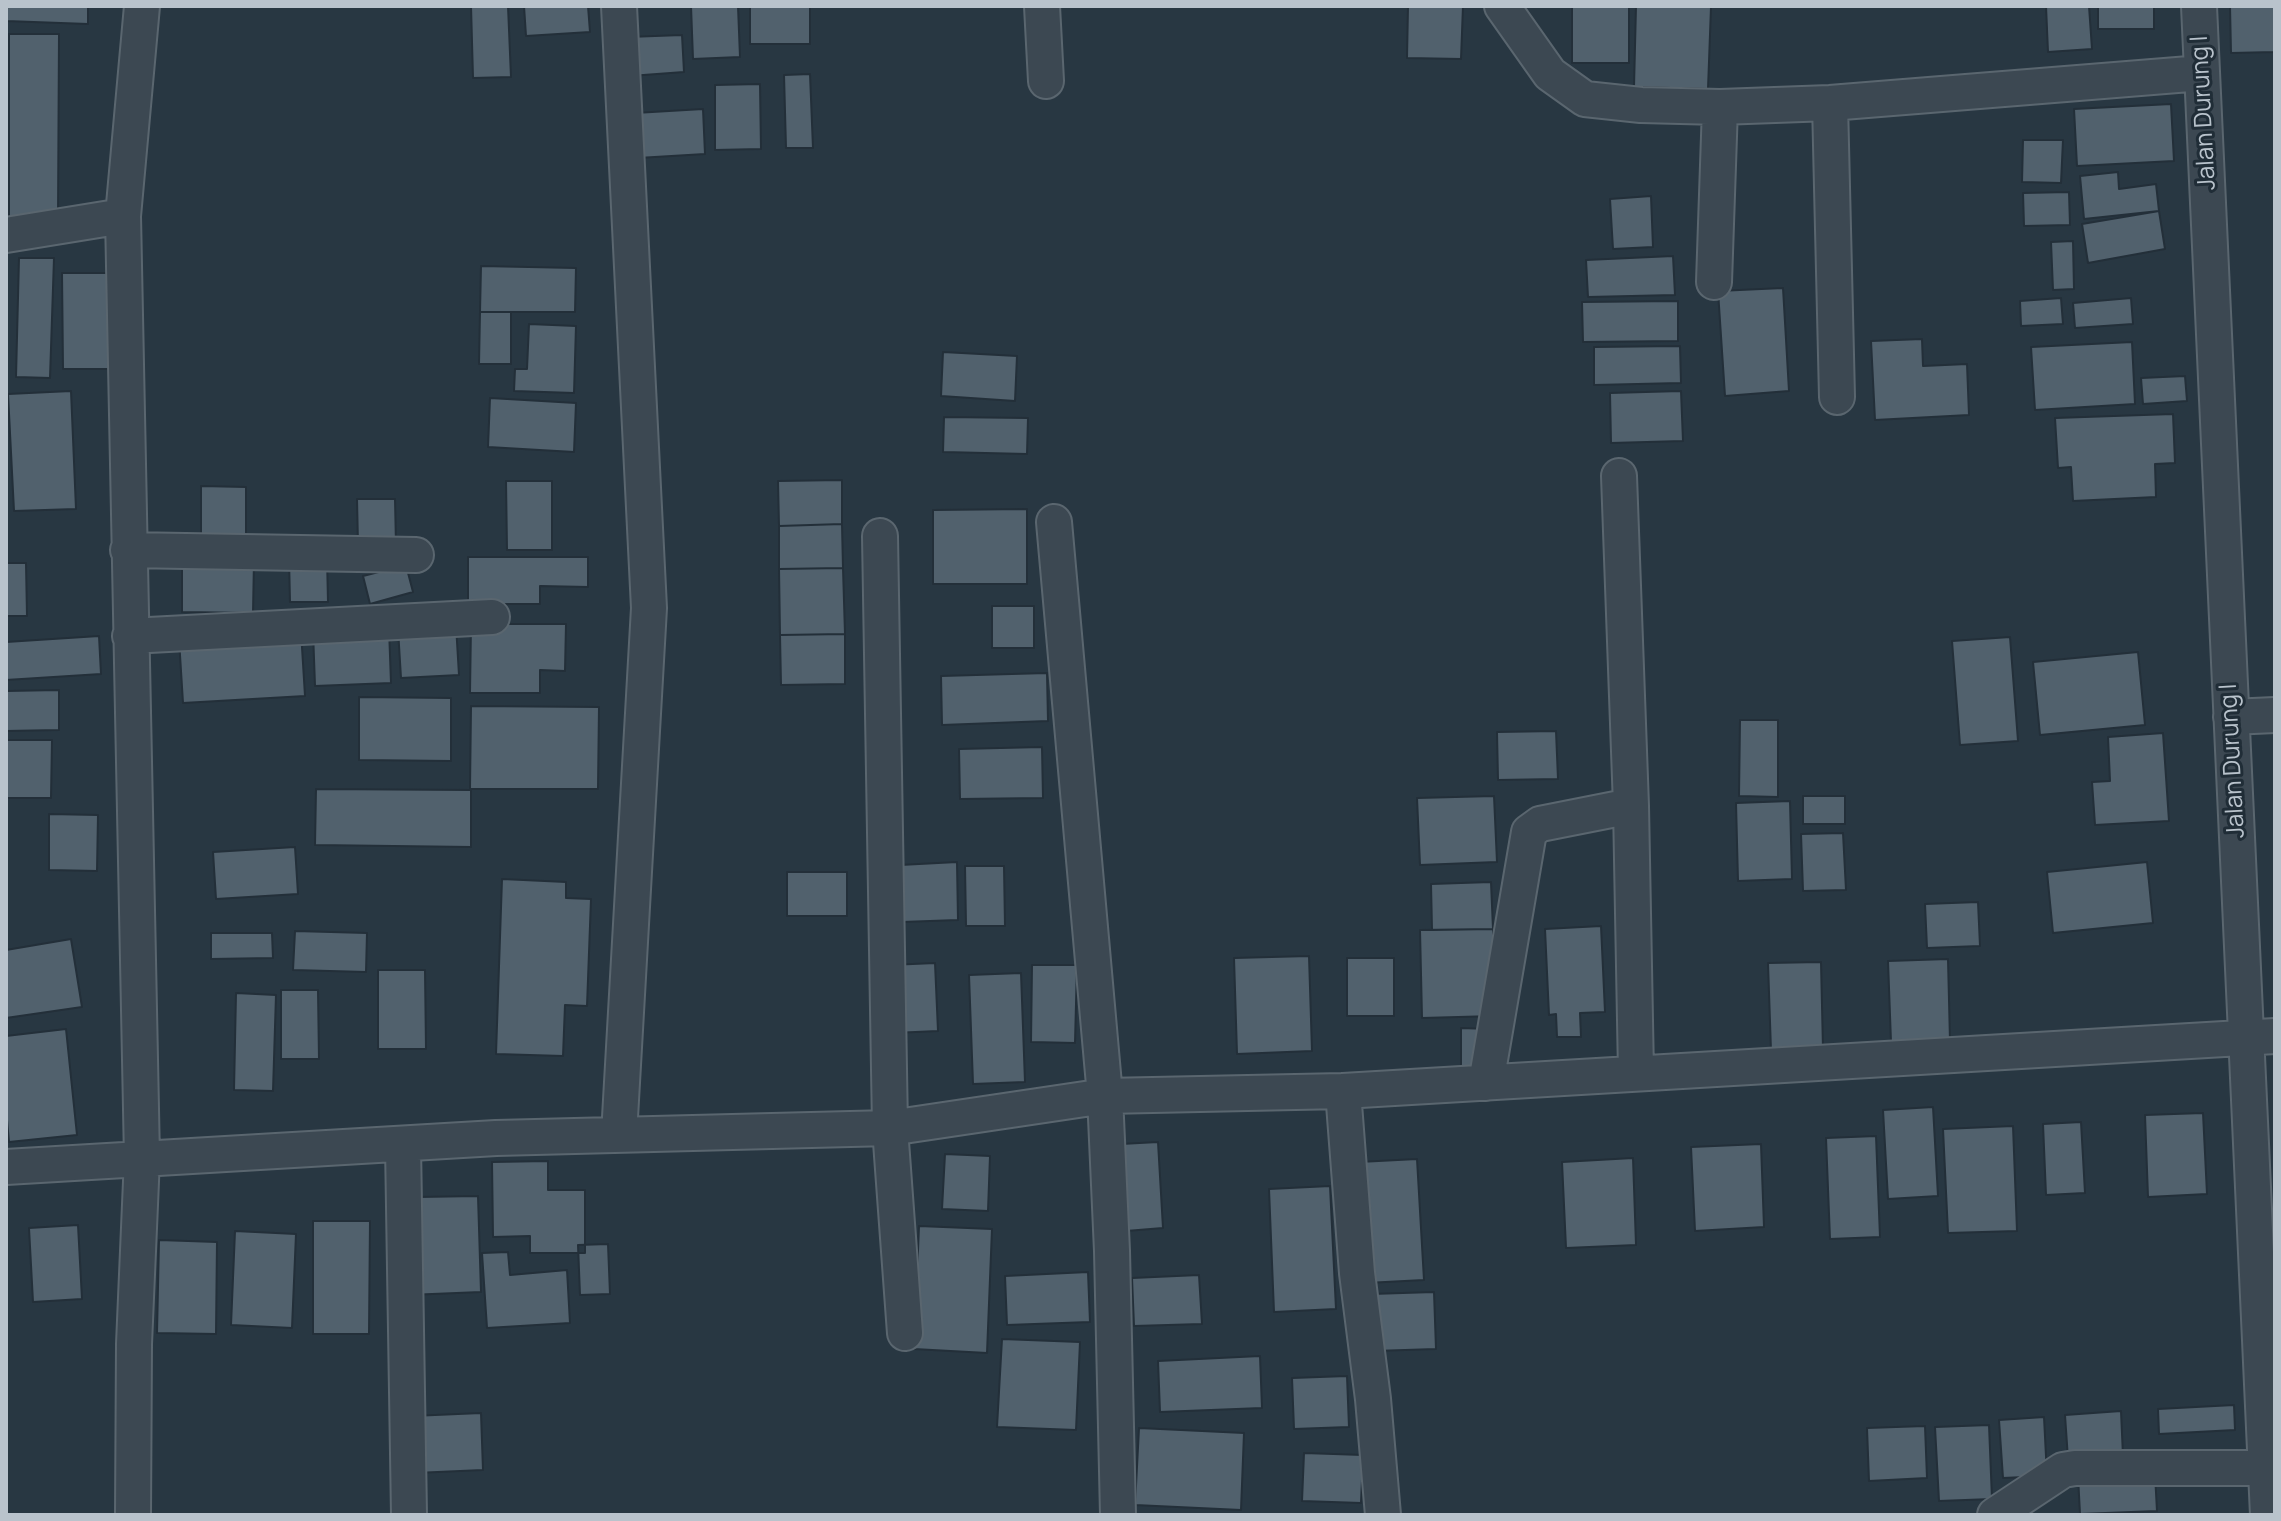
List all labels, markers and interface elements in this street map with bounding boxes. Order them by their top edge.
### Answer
street label: Jalan Durung I [2186,35,2222,191]
street label: Jalan Durung I [2215,683,2251,839]

